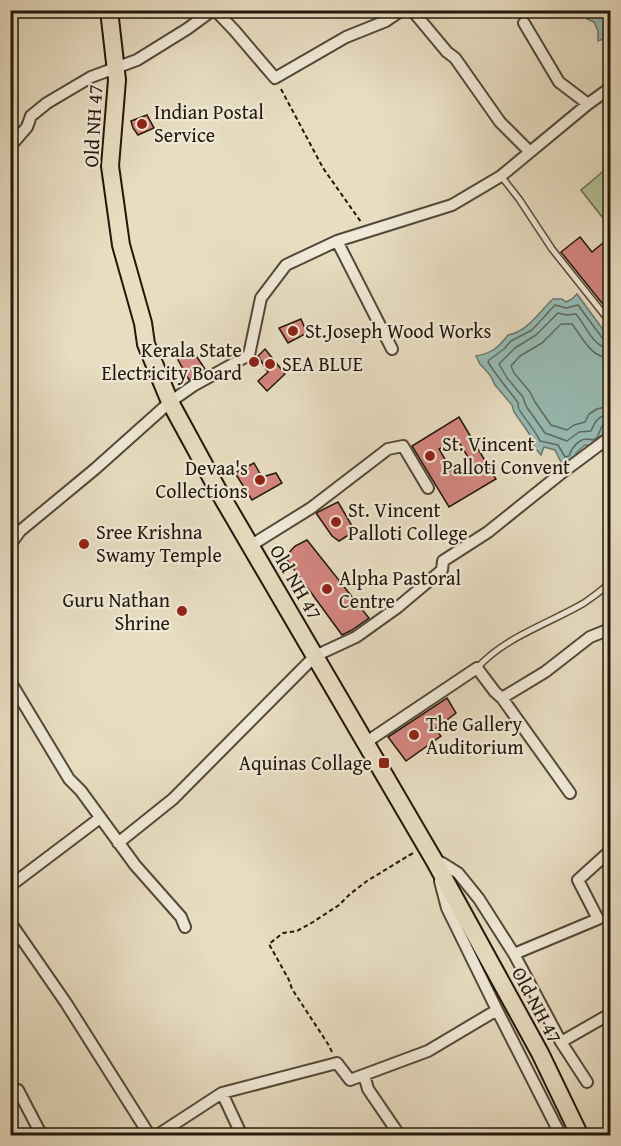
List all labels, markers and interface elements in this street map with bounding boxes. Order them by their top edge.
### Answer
street label: Old NH 47 [76,84,109,168]
place label: Indian Postal Service [154,97,264,149]
marker: Indian Postal Service [135,117,149,131]
place label: St.Joseph Wood Works [305,316,491,345]
marker: St.Joseph Wood Works [286,324,300,338]
place label: Kerala State Electricity Board [101,335,242,387]
place label: SEA BLUE [282,349,363,378]
marker: Kerala State Electricity Board [247,355,261,369]
marker: SEA BLUE [263,357,277,371]
place label: St. Vincent Palloti Convent [442,429,570,481]
marker: St. Vincent Palloti Convent [423,449,437,463]
place label: Devaa's Collections [155,453,248,505]
marker: Devaa's Collections [253,473,267,487]
place label: St. Vincent Palloti College [348,495,468,547]
marker: St. Vincent Palloti College [329,515,343,529]
place label: Sree Krishna Swamy Temple [96,517,222,569]
marker: Sree Krishna Swamy Temple [77,537,91,551]
street label: Old NH 47 [263,539,330,625]
place label: Alpha Pastoral Centre [339,563,462,615]
marker: Alpha Pastoral Centre [320,582,334,596]
place label: Guru Nathan Shrine [62,585,170,637]
marker: Guru Nathan Shrine [175,604,189,618]
place label: The Gallery Auditorium [426,709,524,761]
marker: The Gallery Auditorium [407,728,421,742]
place label: Aquinas Collage [239,748,372,777]
marker: Aquinas Collage [377,756,391,770]
street label: Old NH 47 [505,961,570,1048]

